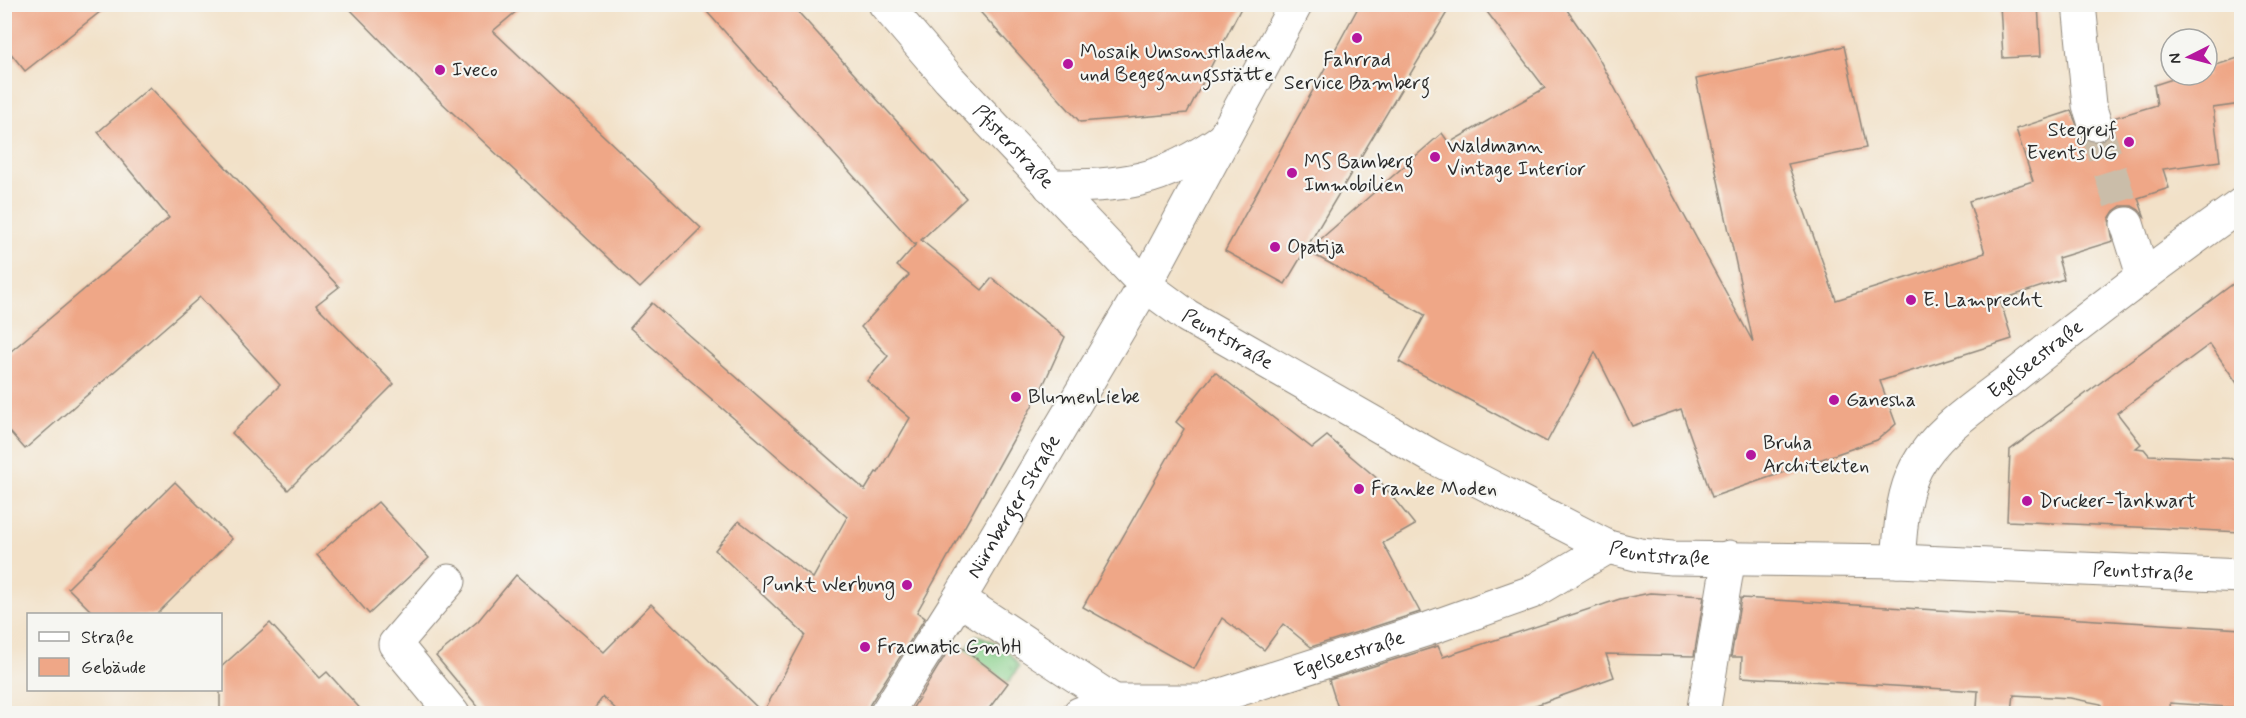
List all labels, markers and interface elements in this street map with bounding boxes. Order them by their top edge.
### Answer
north arrow [2159,27,2219,87]
marker: Fahrrad Service Bamberg [1350,31,1364,45]
place label: Mosaik Umsonstladen und Begegnungsstätte [1080,39,1274,91]
place label: Fahrrad Service Bamberg [1284,47,1430,99]
text: N [2165,52,2187,65]
place label: Iveco [452,57,498,84]
marker: Mosaik Umsonstladen und Begegnungsstätte [1061,57,1075,71]
marker: Iveco [433,63,447,77]
street label: Pfisterstraße [967,98,1060,195]
place label: Stegreif Events UG [2027,117,2117,167]
place label: Waldmann Vintage Interior [1447,133,1586,183]
marker: Stegreif Events UG [2122,135,2136,149]
place label: MS Bamberg Immobilien [1304,149,1414,199]
marker: Waldmann Vintage Interior [1428,150,1442,164]
marker: MS Bamberg Immobilien [1285,166,1299,180]
place label: Opatija [1287,234,1345,261]
marker: Opatija [1268,240,1282,254]
place label: E. Lamprecht [1923,287,2043,314]
marker: E. Lamprecht [1904,293,1918,307]
street label: Peuntstraße [1177,302,1278,376]
street label: Egelseestraße [1982,313,2089,405]
place label: BlumenLiebe [1028,384,1140,411]
place label: Ganesha [1846,387,1916,414]
marker: BlumenLiebe [1009,390,1023,404]
marker: Ganesha [1827,393,1841,407]
street label: Nürnberger Straße [961,429,1067,583]
place label: Bruha Architekten [1763,430,1869,480]
marker: Bruha Architekten [1744,448,1758,462]
place label: Franke Moden [1371,476,1497,503]
marker: Franke Moden [1352,482,1366,496]
place label: Drucker-Tankwart [2039,488,2196,515]
marker: Drucker-Tankwart [2020,494,2034,508]
street label: Peuntstraße [1607,534,1710,572]
street label: Peuntstraße [2092,556,2195,587]
place label: Punkt Werbung [762,572,895,600]
marker: Punkt Werbung [900,578,914,592]
legend [27,613,222,691]
street label: Egelseestraße [1291,624,1408,684]
text: Straße [81,626,134,650]
place label: Fracmatic GmbH [877,634,1021,661]
marker: Fracmatic GmbH [858,640,872,654]
text: Gebäude [81,656,146,680]

